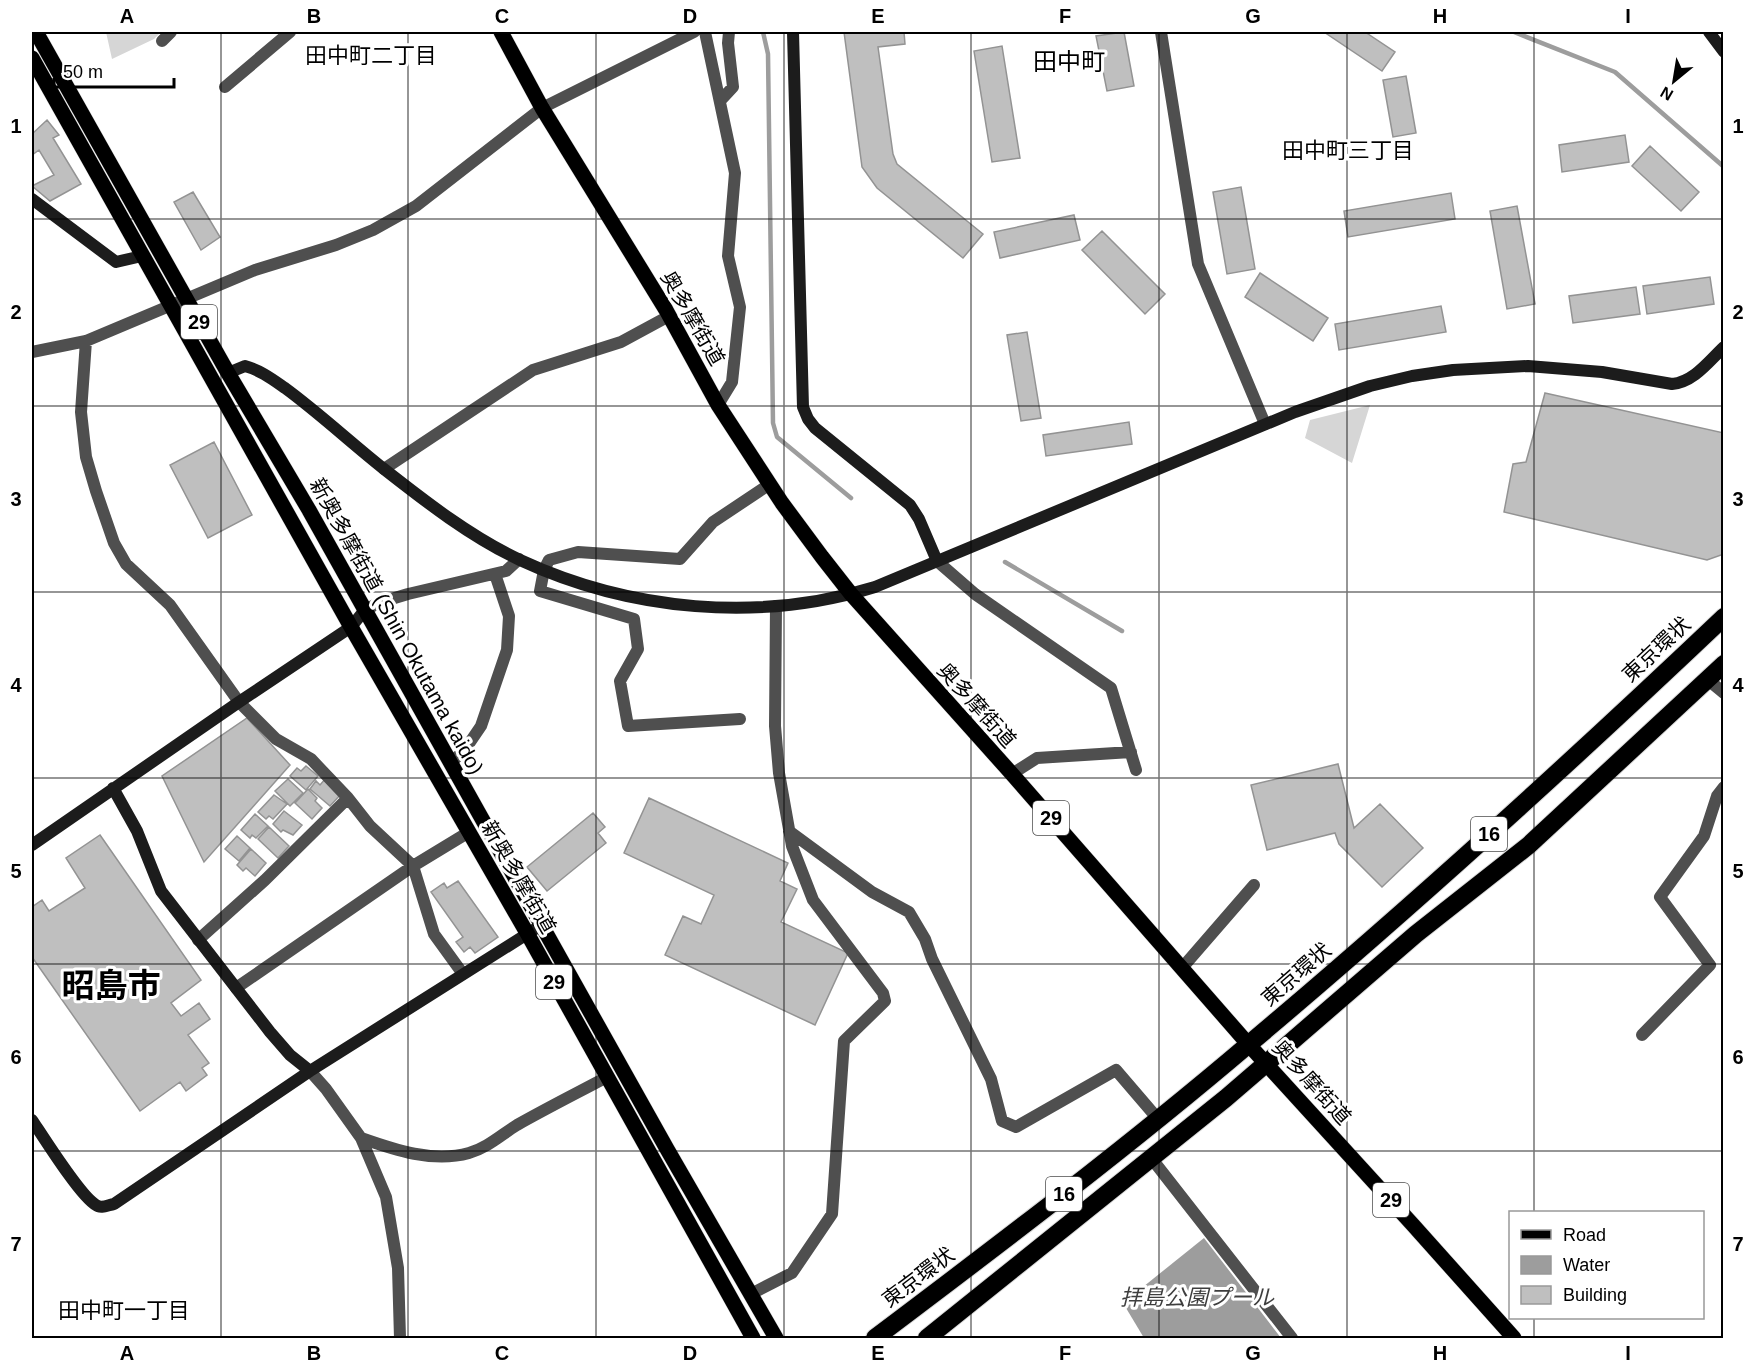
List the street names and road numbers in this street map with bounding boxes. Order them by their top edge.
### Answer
street label: 奥多摩街道 [657,267,729,369]
road number: 29 [181,305,217,339]
street label: 新奥多摩街道 (Shin Okutama kaido) [306,474,488,778]
street label: 東京環状 [1617,612,1695,686]
street label: 奥多摩街道 [933,658,1021,752]
road number: 29 [1033,801,1069,835]
street label: 新奥多摩街道 [478,817,560,937]
road number: 16 [1471,817,1507,851]
street label: 東京環状 [1257,938,1335,1010]
road number: 29 [536,965,572,999]
street label: 奥多摩街道 [1268,1035,1356,1129]
road number: 16 [1046,1177,1082,1211]
road number: 29 [1373,1183,1409,1217]
street label: 東京環状 [878,1243,958,1311]

